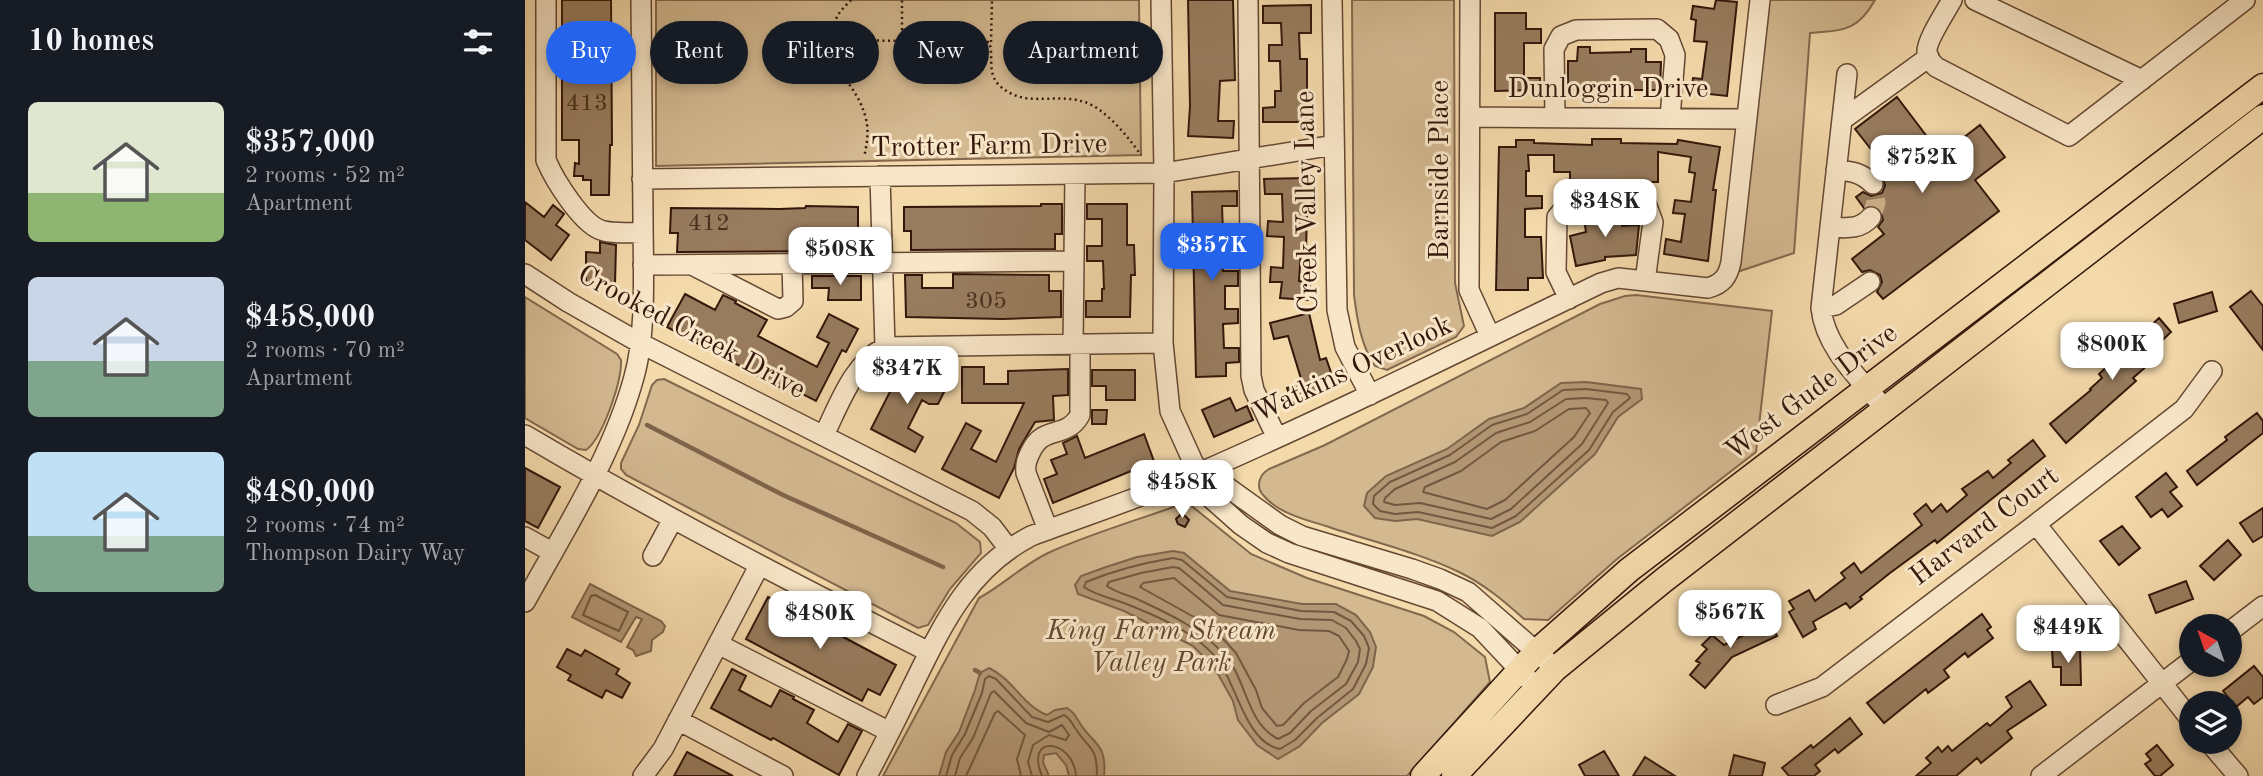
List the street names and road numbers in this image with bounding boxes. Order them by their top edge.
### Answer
street label: Dunloggin Drive [1507,76,1709,104]
street label: Barnside Place [1427,80,1455,260]
street label: Creek Valley Lane [1292,90,1324,314]
street label: Trotter Farm Drive [870,131,1108,163]
street label: Crooked Creek Drive [572,261,810,405]
street label: Watkins Overlook [1249,312,1457,428]
street label: West Gude Drive [1721,319,1903,467]
street label: Harvard Court [1906,462,2064,592]

